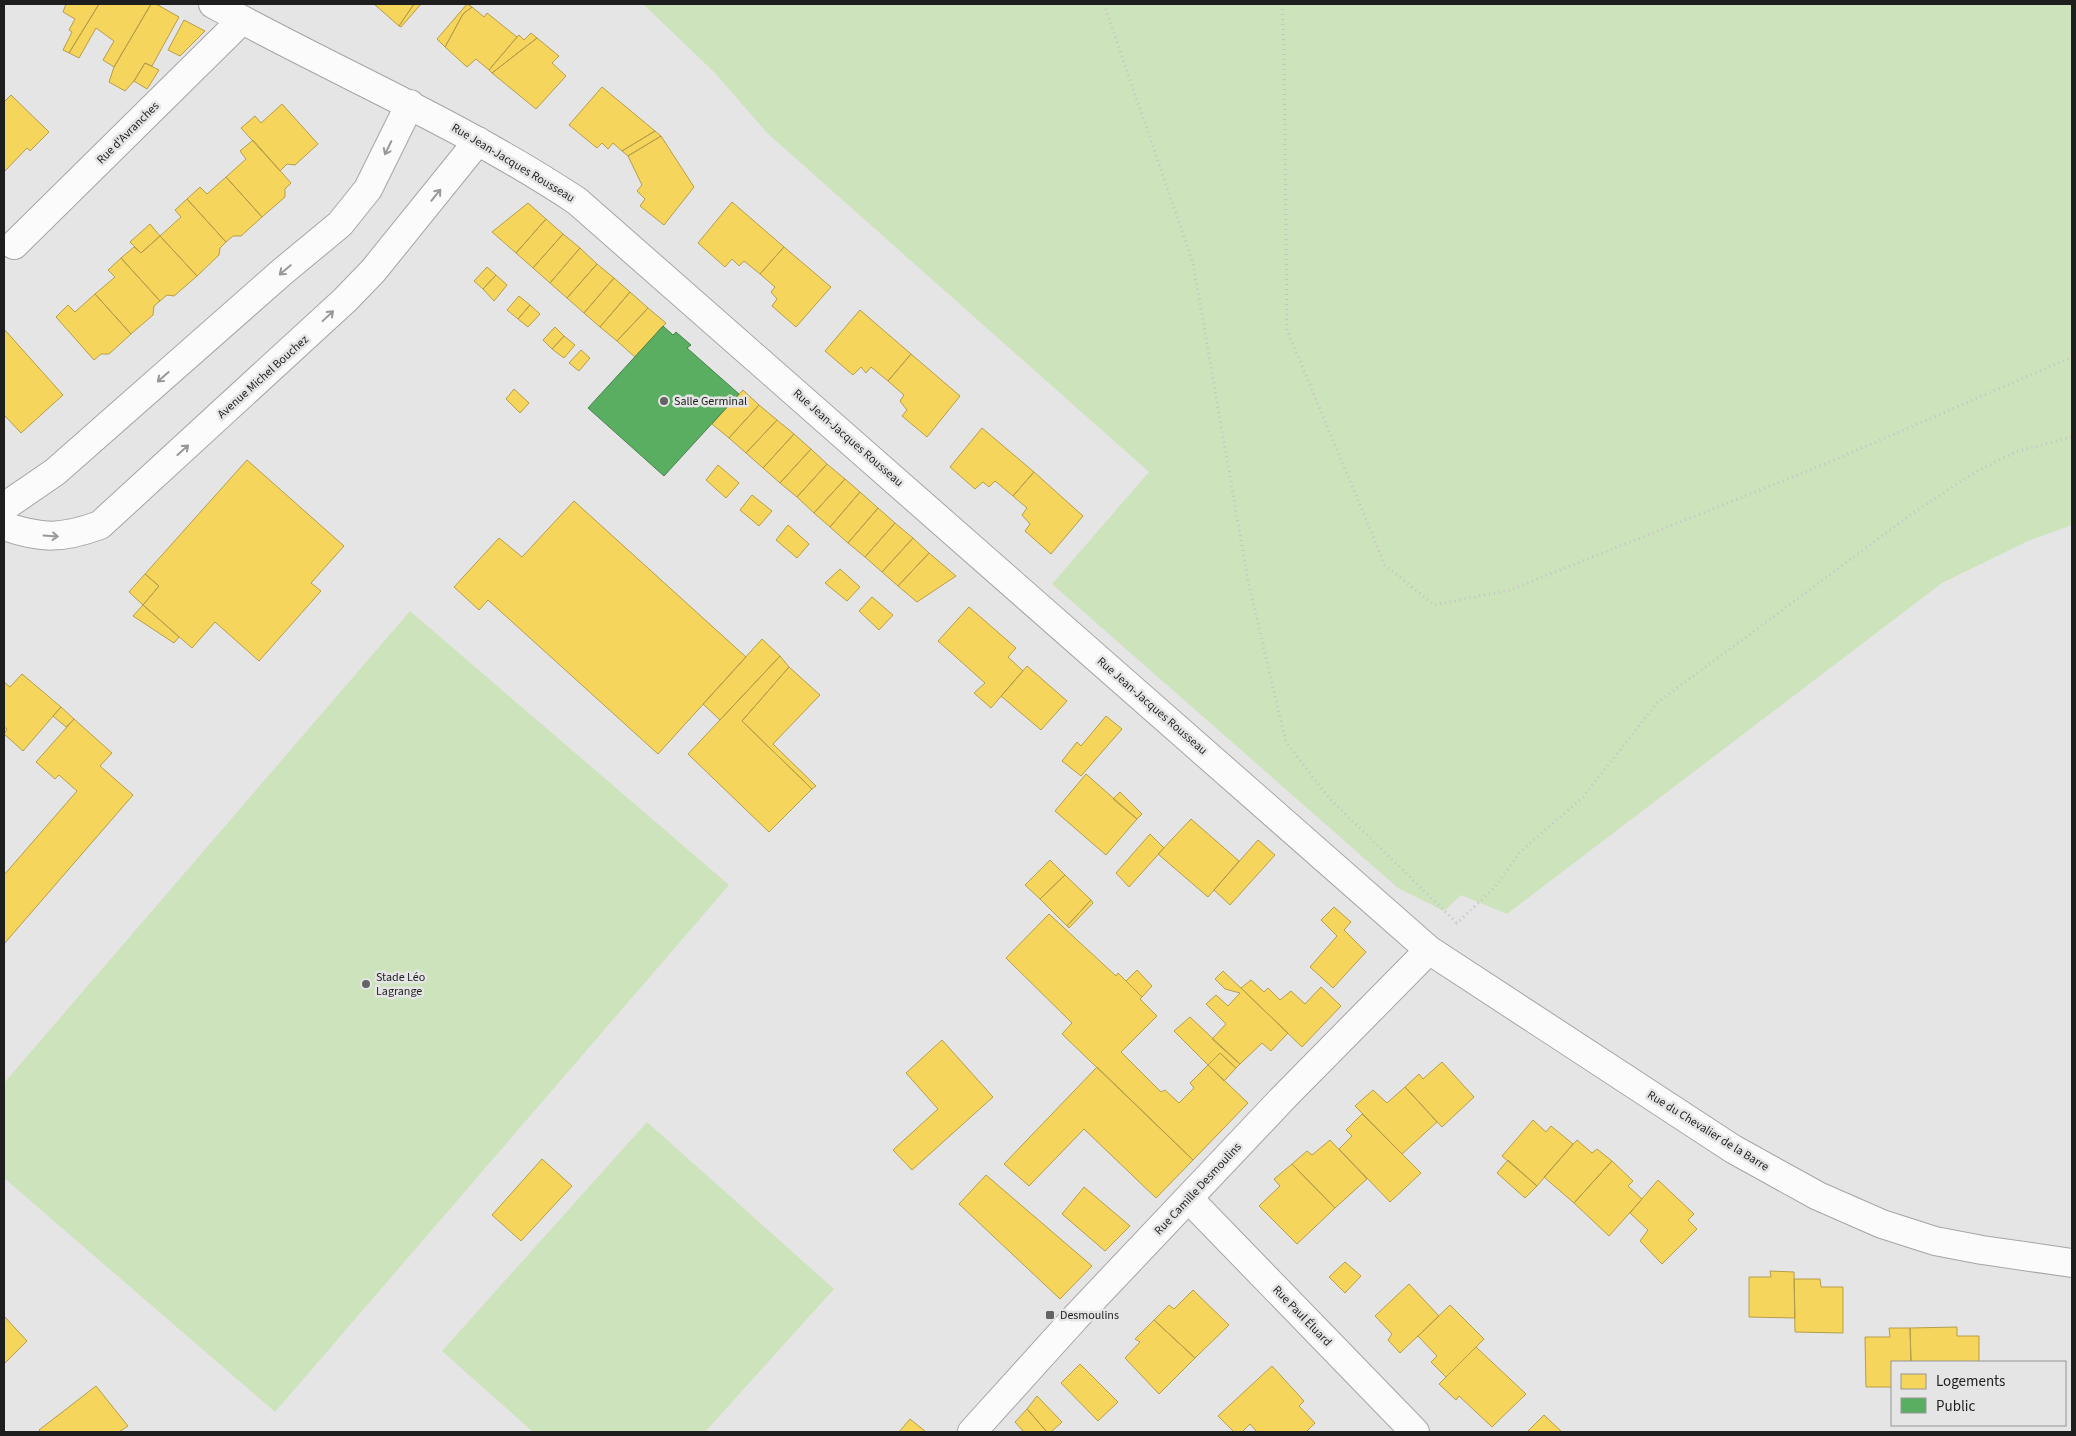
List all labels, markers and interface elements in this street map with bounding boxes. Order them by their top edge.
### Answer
street label: Rue d'Avranches [93,98,163,168]
street label: Rue Jean-Jacques Rousseau [448,119,578,207]
one-way arrow [383,140,392,155]
one-way arrow [430,189,441,202]
one-way arrow [278,264,291,275]
one-way arrow [322,310,335,322]
street label: Avenue Michel Bouchez [214,331,312,423]
one-way arrow [156,371,169,383]
street label: Rue Jean-Jacques Rousseau [789,385,907,491]
place label: Salle Germinal [674,393,747,410]
marker: Salle Germinal [658,395,670,407]
one-way arrow [176,444,189,456]
one-way arrow [43,531,59,540]
street label: Rue Jean-Jacques Rousseau [1093,653,1211,759]
place label: Stade Léo Lagrange [376,969,425,1000]
marker: Stade Léo Lagrange [360,978,372,990]
street label: Rue du Chevalier de la Barre [1644,1087,1772,1175]
street label: Rue Camille Desmoulins [1151,1139,1245,1239]
street label: Rue Paul Éluard [1269,1282,1335,1350]
place label: Desmoulins [1060,1307,1119,1324]
marker: Desmoulins [1044,1309,1056,1321]
legend [1891,1361,2066,1426]
text: Logements [1936,1371,2005,1392]
text: Public [1936,1396,1975,1417]

